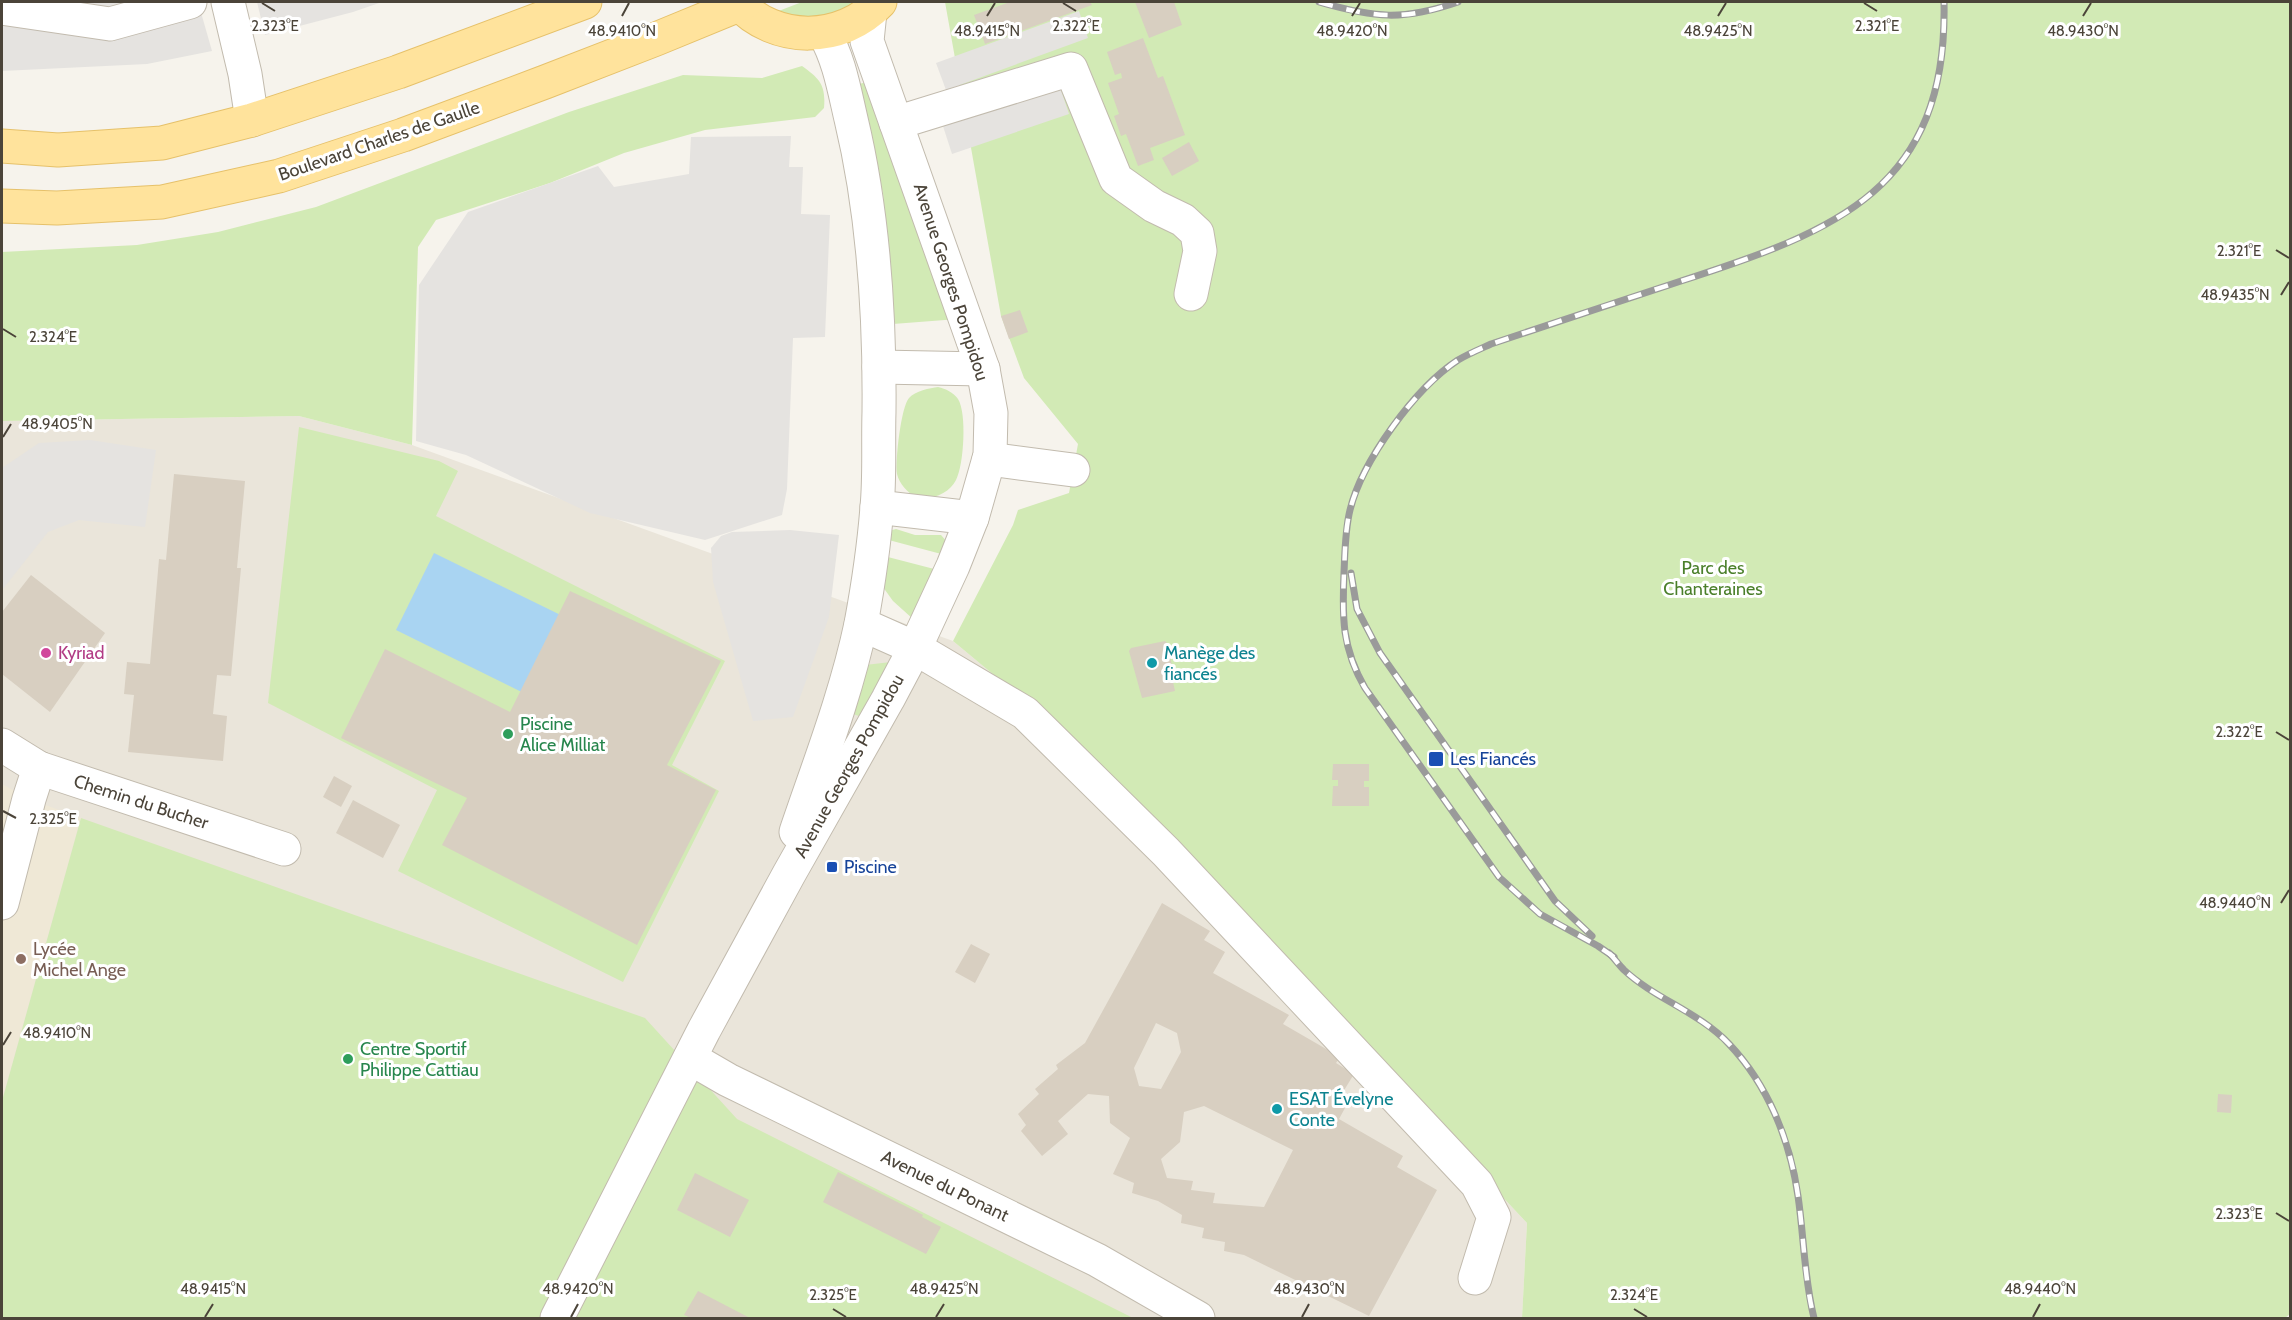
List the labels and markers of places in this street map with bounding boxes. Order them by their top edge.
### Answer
place label: Kyriad [58,642,104,664]
place label: Manège des fiancés [1164,642,1255,685]
marker: Kyriad [39,646,53,660]
marker: Manège des fiancés [1145,656,1159,670]
place label: Piscine Alice Milliat [520,713,605,756]
marker: Piscine Alice Milliat [501,727,515,741]
place label: Les Fiancés [1450,748,1536,770]
marker: Les Fiancés [1427,750,1445,768]
place label: Piscine [844,856,897,878]
marker: Piscine [825,860,839,874]
place label: Lycée Michel Ange [33,938,126,981]
marker: Lycée Michel Ange [14,952,28,966]
place label: Centre Sportif Philippe Cattiau [360,1038,479,1081]
marker: Centre Sportif Philippe Cattiau [341,1052,355,1066]
place label: ESAT Évelyne Conte [1289,1088,1393,1131]
marker: ESAT Évelyne Conte [1270,1102,1284,1116]

